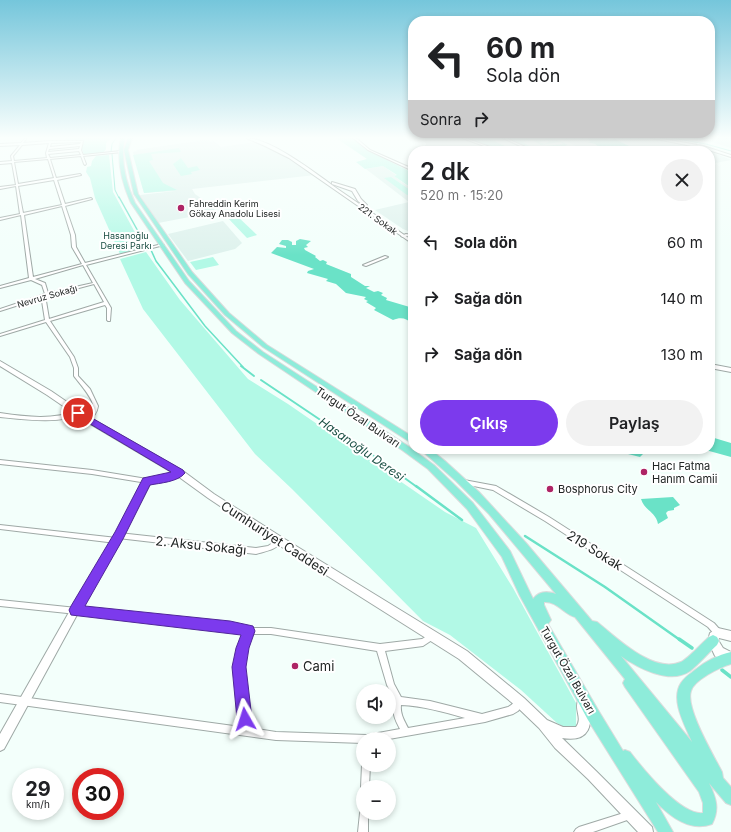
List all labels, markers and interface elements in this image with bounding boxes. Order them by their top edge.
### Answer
text: 60 m [486,31,555,65]
icon: left [420,32,472,84]
text: Sola dön [486,65,560,86]
icon: right [470,108,492,130]
text: Sonra [420,110,462,129]
text: 2 dk [420,157,470,186]
button: close [661,159,703,201]
text: 520 m · 15:20 [420,187,503,203]
place label: Fahreddin Kerim Gökay Anadolu Lisesi [189,198,280,219]
street label: 221. Sokak [356,201,400,237]
marker: Fahreddin Kerim Gökay Anadolu Lisesi [176,203,186,213]
park label: Hasanoğlu Deresi Parkı [100,230,152,251]
icon: left [420,231,442,253]
text: Sola dön [454,233,517,252]
text: 60 m [667,233,703,252]
street label: Nevruz Sokağı [16,282,78,310]
icon: right [420,287,442,309]
text: Sağa dön [454,289,522,308]
text: 140 m [660,289,703,308]
icon: right [420,343,442,365]
text: Sağa dön [454,345,522,364]
text: 130 m [661,345,703,364]
street label: Turgut Özal Bulvarı [313,384,403,450]
pin [61,396,95,430]
button: Çıkış [420,400,558,446]
button: Paylaş [566,400,703,446]
icon: arrive [67,402,89,424]
water label: Hasanoğlu Deresi [316,414,409,485]
place label: Hacı Fatma Hanım Camii [652,459,717,486]
marker: Hacı Fatma Hanım Camii [639,467,649,477]
place label: Bosphorus City [558,482,638,496]
marker: Bosphorus City [545,484,555,494]
street label: Cumhuriyet Caddesi [218,497,332,579]
street label: 219 Sokak [564,527,626,573]
street label: 2. Aksu Sokağı [155,532,247,558]
street label: Turgut Özal Bulvarı [537,624,599,716]
place label: Cami [303,658,334,674]
marker: Cami [290,661,300,671]
map controls [356,684,396,820]
button: sound [356,684,396,724]
position arrow [224,698,266,740]
button: + [356,732,396,772]
speed limit sign: 30 [72,768,124,820]
text: 29 [25,777,51,801]
button: − [356,780,396,820]
text: km/h [26,798,50,810]

